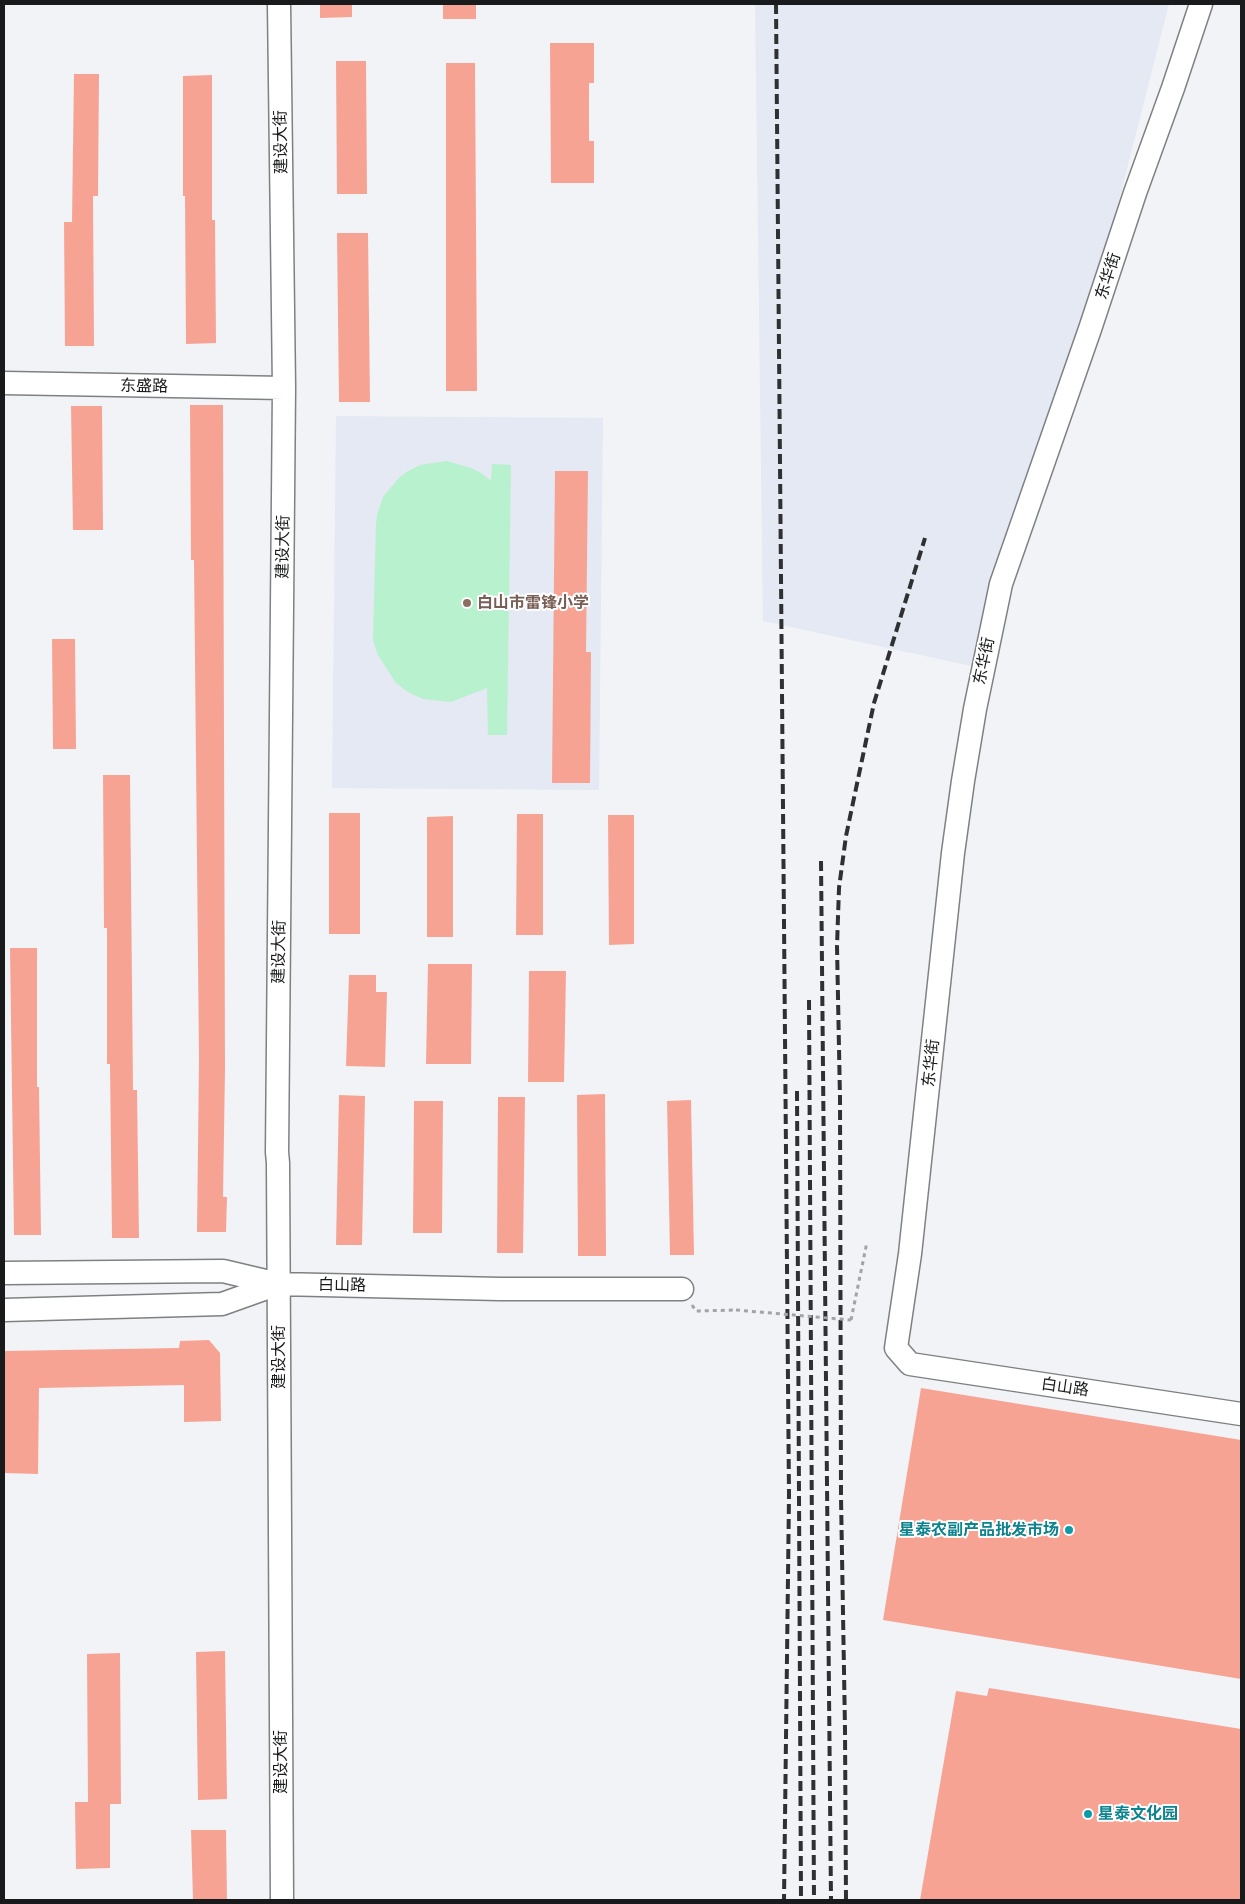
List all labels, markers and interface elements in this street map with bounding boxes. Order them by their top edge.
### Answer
street label: 建设大街 [271,110,291,174]
street label: 东华街 [1091,250,1125,302]
street label: 东盛路 [120,376,168,396]
street label: 建设大街 [273,515,293,579]
place label: 白山市雷锋小学 [477,593,589,613]
marker: 白山市雷锋小学 [461,597,473,609]
street label: 东华街 [970,636,998,686]
street label: 建设大街 [269,920,289,984]
street label: 东华街 [919,1038,943,1088]
street label: 白山路 [318,1275,366,1295]
street label: 建设大街 [269,1325,289,1389]
street label: 白山路 [1040,1374,1090,1400]
place label: 星泰农副产品批发市场 [899,1520,1059,1540]
marker: 星泰农副产品批发市场 [1063,1524,1075,1536]
street label: 建设大街 [271,1730,291,1794]
place label: 星泰文化园 [1098,1804,1178,1824]
marker: 星泰文化园 [1082,1808,1094,1820]

